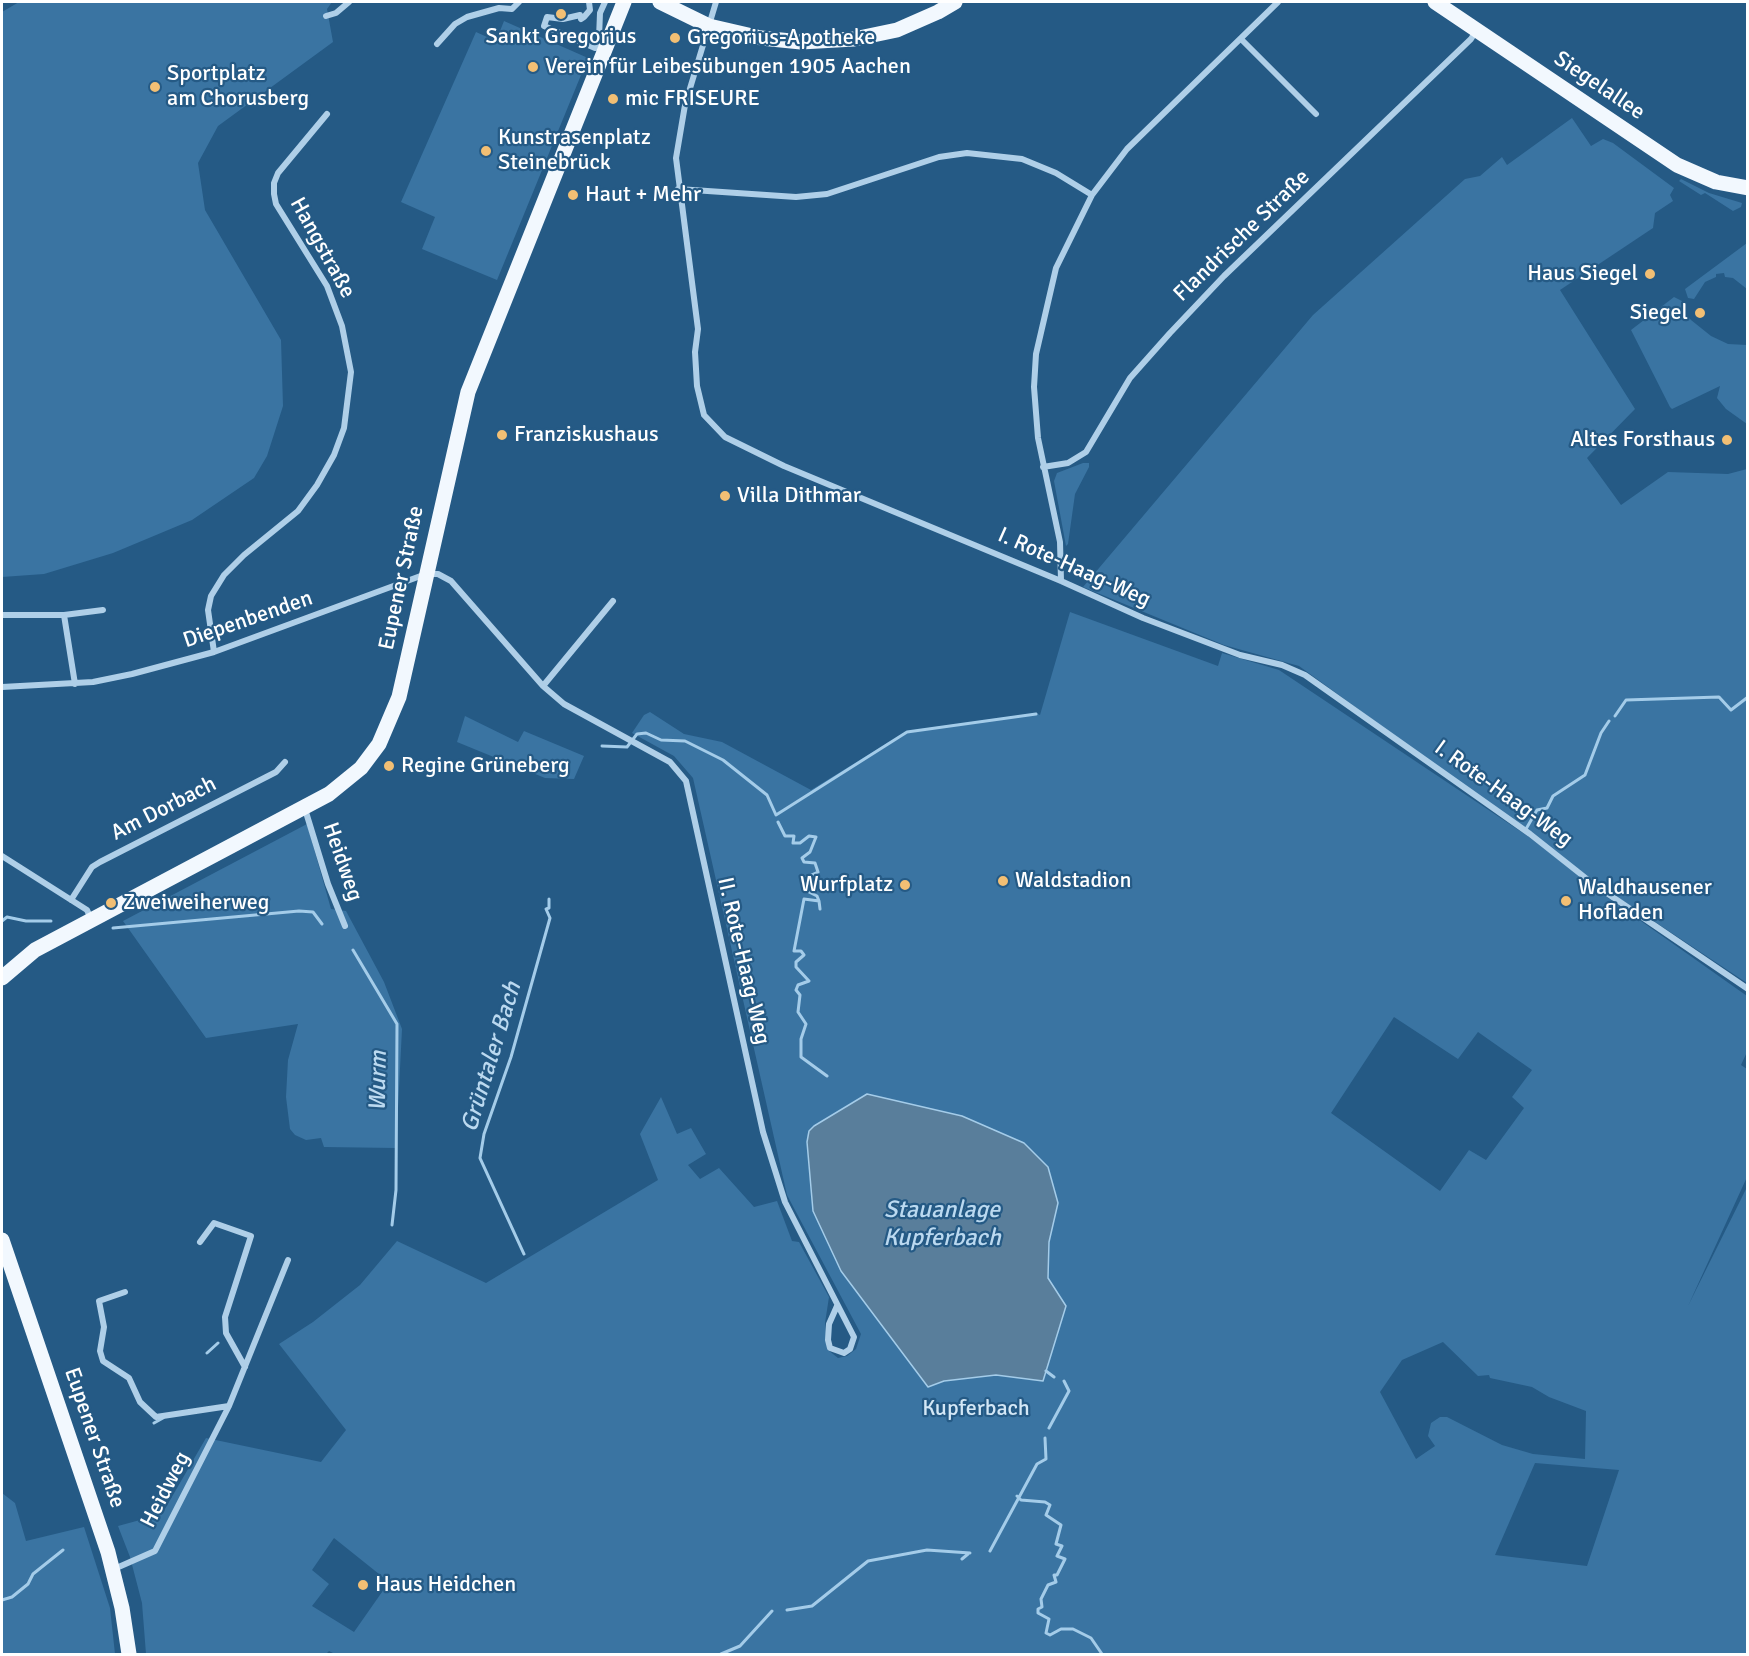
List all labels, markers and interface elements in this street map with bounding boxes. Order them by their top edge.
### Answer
marker: Sankt Gregorius [554,7,568,21]
place label: Sankt Gregorius [486,24,636,50]
place label: Gregorius-Apotheke [687,25,875,51]
marker: Gregorius-Apotheke [668,31,682,45]
street label: Siegelallee [1549,46,1649,126]
place label: Verein für Leibesübungen 1905 Aachen [545,54,911,80]
marker: Verein für Leibesübungen 1905 Aachen [526,60,540,74]
place label: Sportplatz am Chorusberg [167,61,309,112]
marker: Sportplatz am Chorusberg [148,80,162,94]
place label: mic FRISEURE [625,86,760,112]
marker: mic FRISEURE [606,92,620,106]
place label: Kunstrasenplatz Steinebrück [498,125,651,176]
marker: Kunstrasenplatz Steinebrück [479,144,493,158]
street label: Flandrische Straße [1168,164,1316,308]
place label: Haut + Mehr [585,182,701,208]
marker: Haut + Mehr [566,188,580,202]
street label: Hangstraße [284,193,360,303]
place label: Haus Siegel [1527,261,1638,287]
marker: Haus Siegel [1643,267,1657,281]
place label: Siegel [1630,300,1688,326]
marker: Siegel [1693,306,1707,320]
place label: Franziskushaus [514,422,659,448]
place label: Altes Forsthaus [1570,427,1715,453]
marker: Franziskushaus [495,428,509,442]
marker: Altes Forsthaus [1720,433,1734,447]
place label: Villa Dithmar [737,483,861,509]
marker: Villa Dithmar [718,489,732,503]
street label: Eupener Straße [374,504,430,652]
street label: I. Rote-Haag-Weg [994,523,1154,613]
street label: Diepenbenden [180,586,316,654]
street label: I. Rote-Haag-Weg [1429,735,1577,853]
place label: Regine Grüneberg [401,753,570,779]
marker: Regine Grüneberg [382,759,396,773]
street label: Am Dorbach [107,771,221,847]
street label: Heidweg [316,819,368,905]
place label: Waldstadion [1015,868,1131,894]
place label: Wurfplatz [800,872,893,898]
marker: Waldstadion [996,874,1010,888]
street label: II. Rote-Haag-Weg [711,875,775,1047]
place label: Waldhausener Hofladen [1578,875,1712,926]
marker: Wurfplatz [898,878,912,892]
place label: Zweiweiherweg [123,890,269,916]
marker: Waldhausener Hofladen [1559,894,1573,908]
marker: Zweiweiherweg [104,896,118,910]
water label: Grüntaler Bach [456,979,528,1135]
water label: Wurm [364,1050,394,1112]
water label: Stauanlage Kupferbach [883,1197,1001,1253]
street label: Eupener Straße [58,1364,130,1512]
park label: Kupferbach [922,1396,1030,1422]
street label: Heidweg [136,1448,196,1532]
place label: Haus Heidchen [375,1572,516,1598]
marker: Haus Heidchen [356,1578,370,1592]

